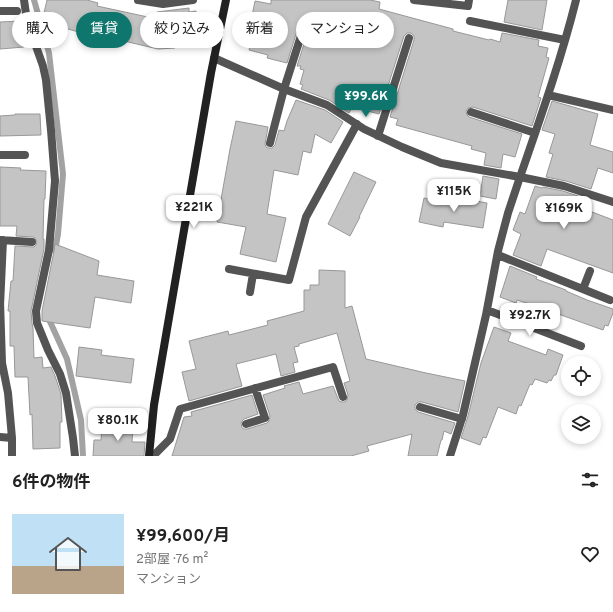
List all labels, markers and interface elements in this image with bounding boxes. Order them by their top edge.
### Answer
chip: 購入 [12,12,68,48]
chip: 賃貸 [76,12,132,48]
chip: 絞り込み [140,12,224,48]
chip: 新着 [232,12,288,48]
chip: マンション [296,12,394,48]
pin: ¥99.6K [333,84,399,118]
text: ¥99.6K [344,89,388,105]
pin: ¥115K [426,179,482,213]
text: ¥115K [436,184,472,200]
pin: ¥221K [166,195,222,229]
pin: ¥169K [536,196,592,230]
text: ¥221K [175,200,213,216]
text: ¥169K [545,201,583,217]
pin: ¥92.7K [497,303,563,337]
text: ¥92.7K [509,308,551,324]
map controls [561,356,601,444]
button: locate [561,356,601,396]
button: layers [561,404,601,444]
pin: ¥80.1K [85,408,151,442]
text: ¥80.1K [97,413,139,429]
icon: filters [579,469,601,491]
text: 6件の物件 [12,472,90,494]
text: ¥99,600/月 [136,526,230,548]
icon: home [44,530,92,578]
icon: heart [579,543,601,565]
text: 2部屋 · 76 m² [136,552,208,568]
text: マンション [136,572,201,588]

